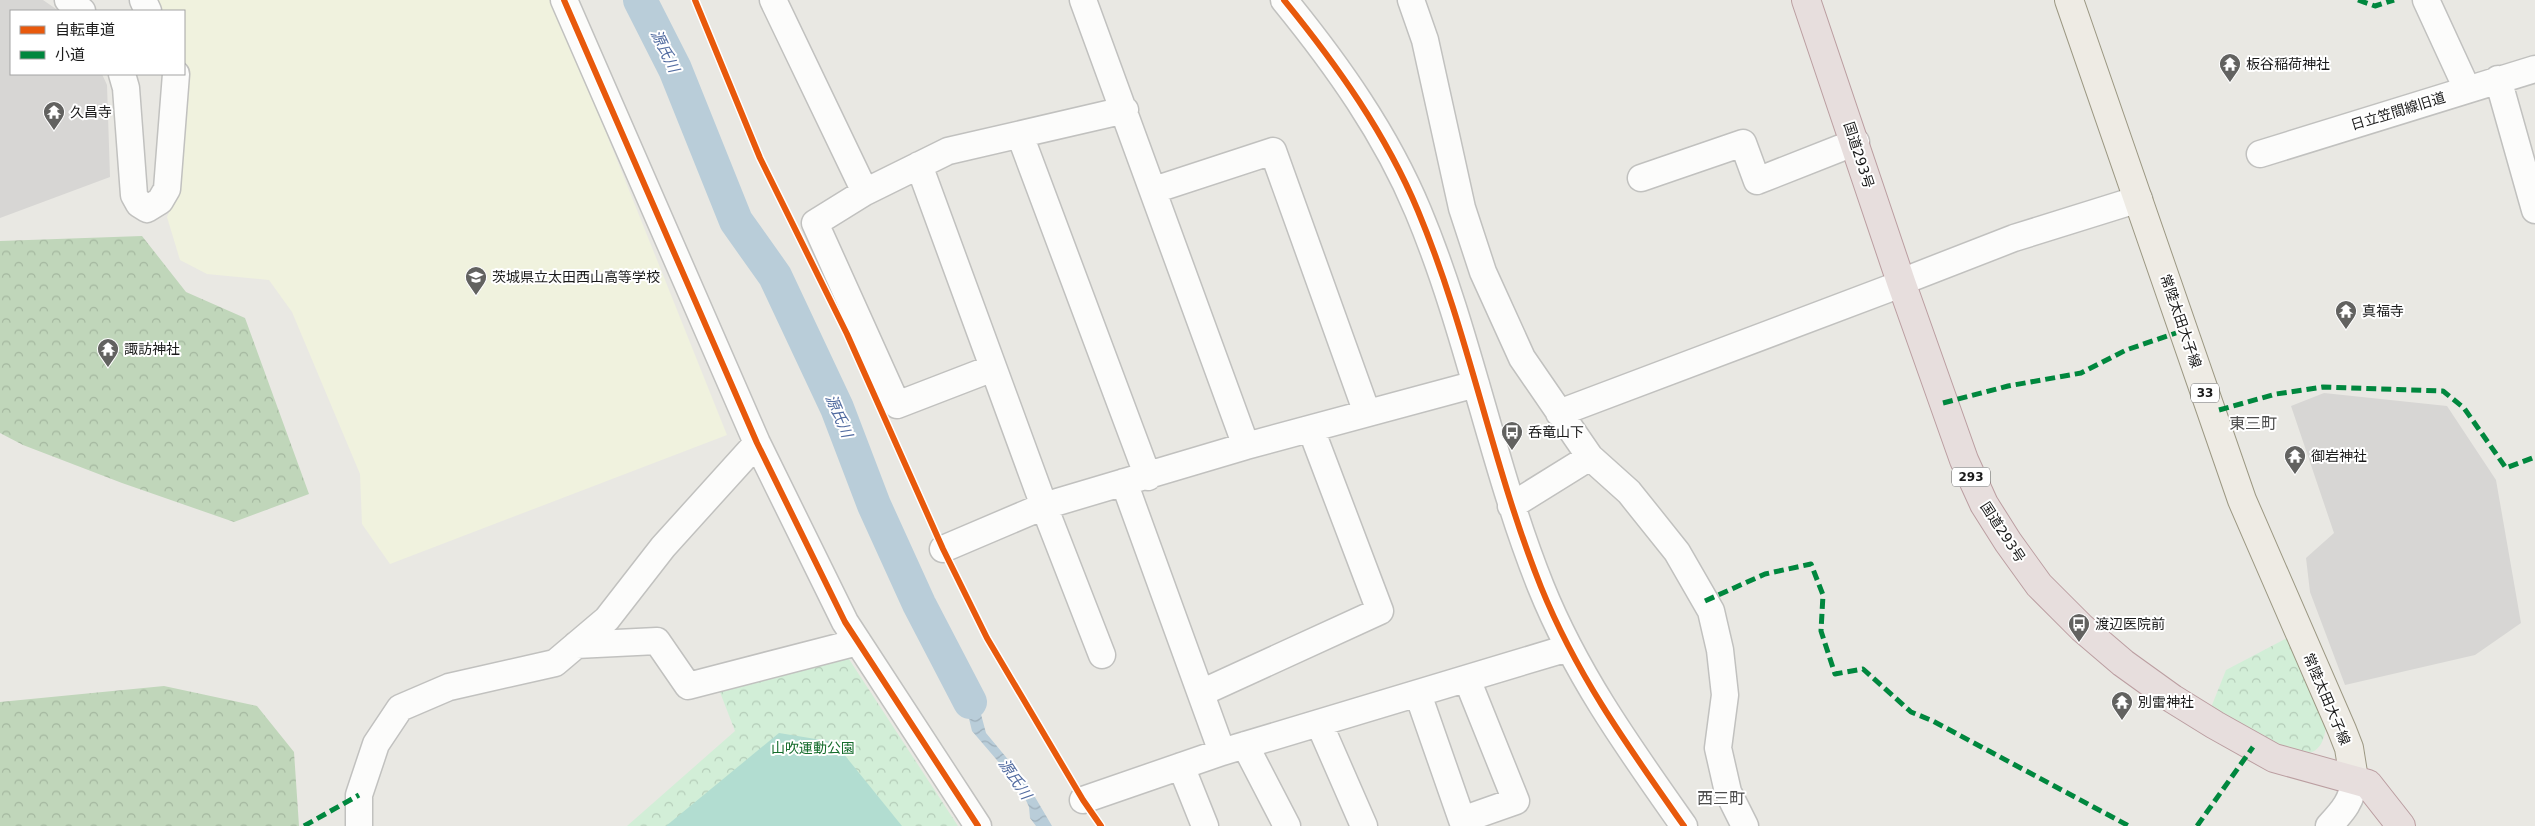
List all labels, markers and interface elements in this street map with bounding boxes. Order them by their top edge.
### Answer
legend [10,10,185,75]
text: 自転車道 [55,21,115,39]
water label: 源氏川 [647,27,684,77]
text: 小道 [55,46,85,64]
temple icon: 板谷稲荷神社 [2218,52,2242,83]
place label: 板谷稲荷神社 [2246,56,2330,72]
street label: 日立笠間線旧道 [2349,89,2447,133]
temple icon: 久昌寺 [42,100,66,131]
place label: 久昌寺 [70,104,112,120]
street label: 国道293号 [1841,120,1877,190]
school or university icon: 茨城県立太田西山高等学校 [464,265,488,296]
place label: 茨城県立太田西山高等学校 [492,269,660,285]
street label: 常陸太田大子線 [2157,272,2205,370]
temple icon: 真福寺 [2334,299,2358,330]
place label: 真福寺 [2362,303,2404,319]
temple icon: 諏訪神社 [96,337,120,368]
place label: 諏訪神社 [124,341,180,357]
road number: 33 [2191,383,2219,402]
water label: 源氏川 [822,392,857,442]
district label: 東三町 [2229,414,2277,433]
bus stop icon: 呑竜山下 [1500,420,1524,451]
place label: 呑竜山下 [1528,424,1584,440]
temple icon: 御岩神社 [2283,444,2307,475]
place label: 御岩神社 [2311,448,2367,464]
road number: 293 [1952,468,1990,487]
street label: 国道293号 [1978,499,2028,565]
bus stop icon: 渡辺医院前 [2067,612,2091,643]
place label: 渡辺医院前 [2095,616,2165,632]
street label: 常陸太田大子線 [2300,651,2354,747]
temple icon: 別雷神社 [2110,690,2134,721]
place label: 別雷神社 [2138,694,2194,710]
park label: 山吹運動公園 [771,740,855,756]
water label: 源氏川 [995,755,1036,804]
district label: 西三町 [1697,789,1745,808]

